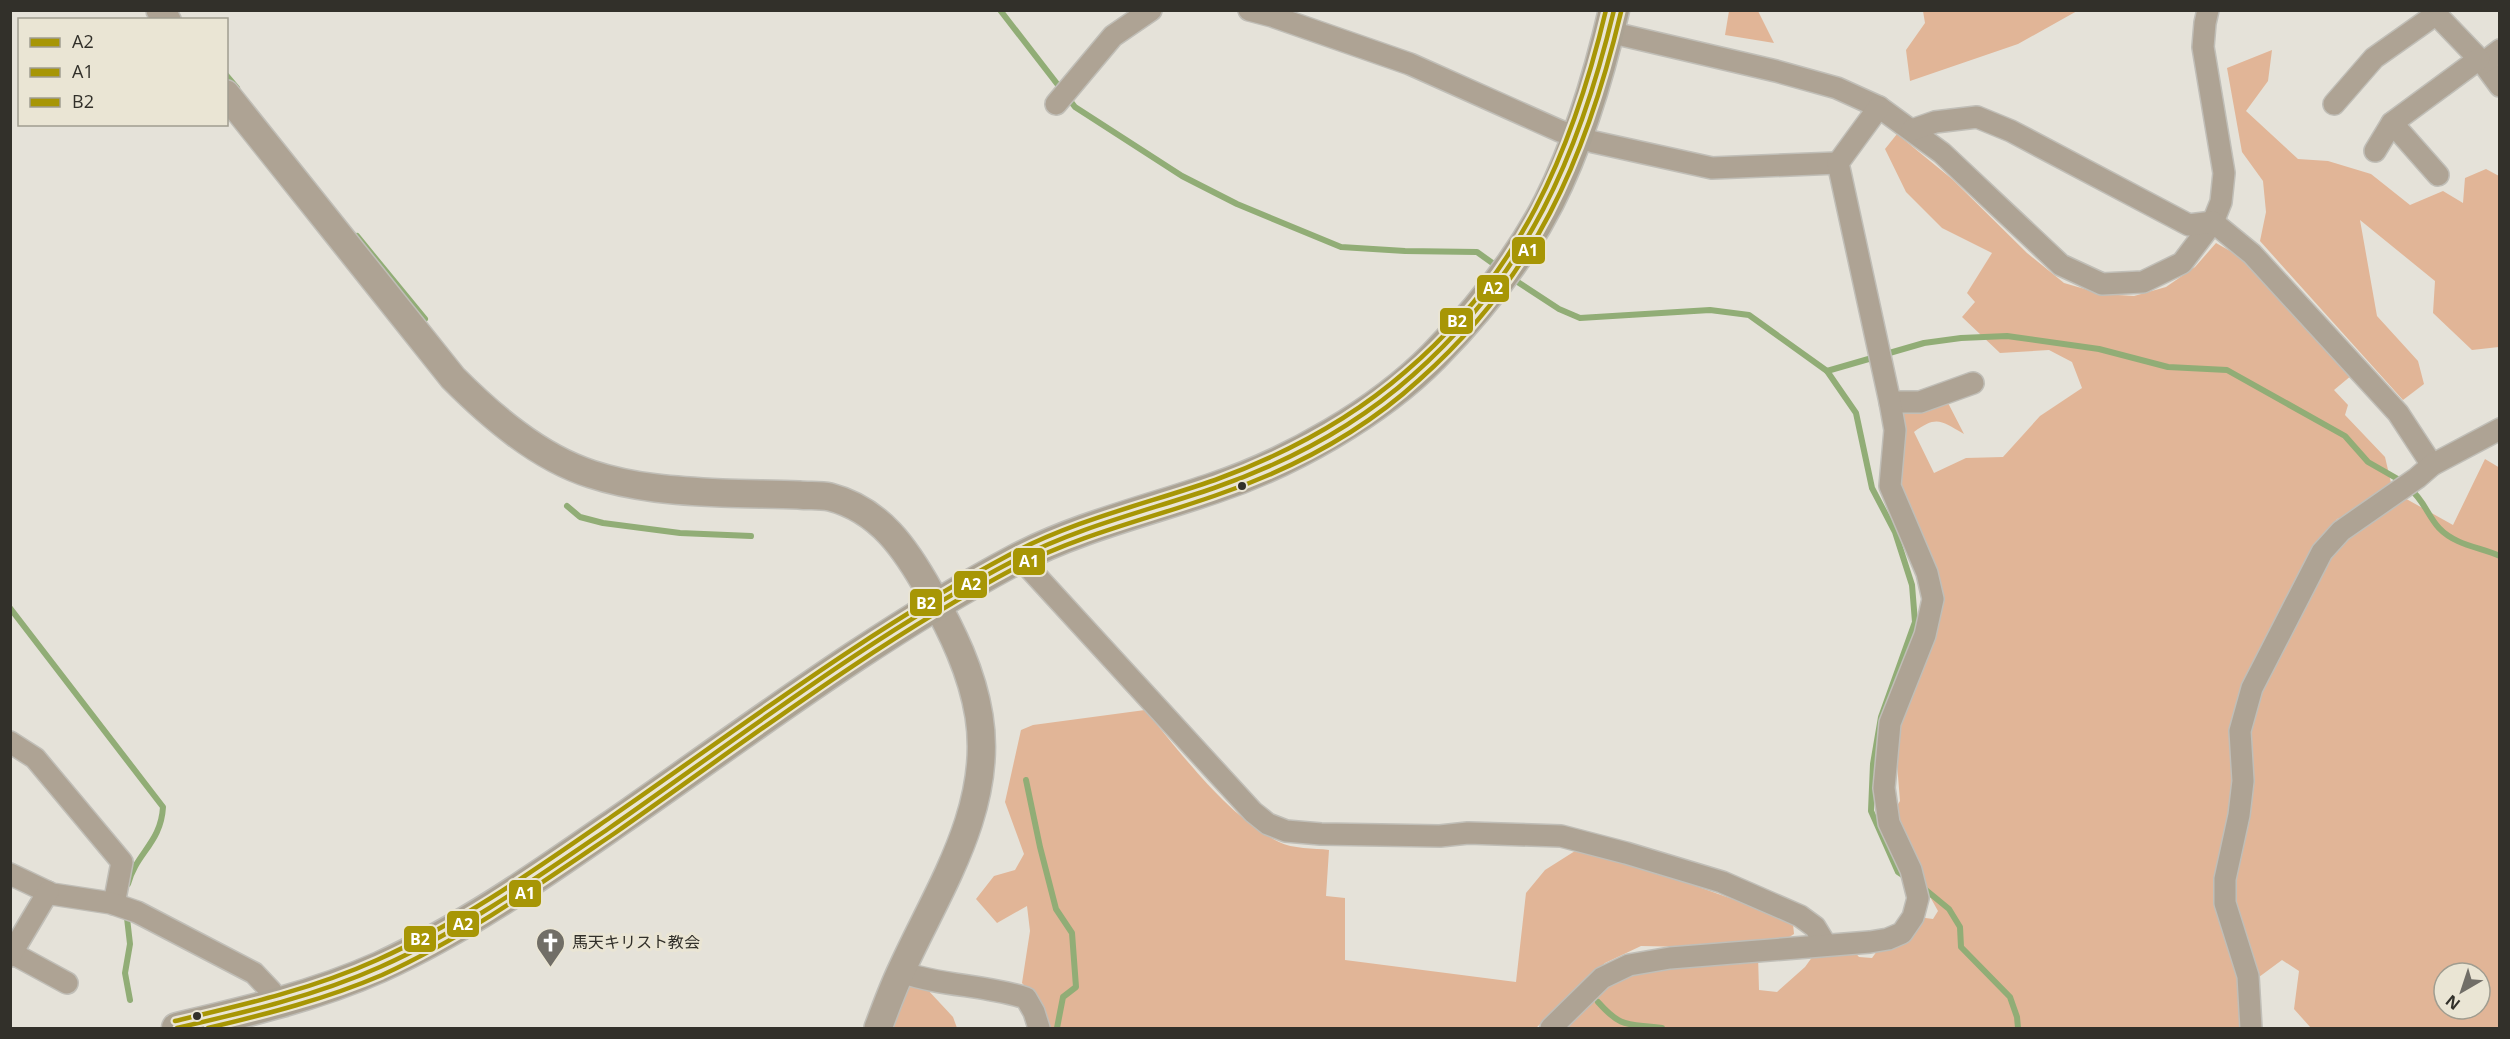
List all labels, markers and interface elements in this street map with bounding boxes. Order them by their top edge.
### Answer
legend [18,18,228,126]
text: A2 [72,29,94,53]
text: A1 [72,59,94,83]
text: B2 [72,89,94,113]
line badge: A1 [1511,236,1546,265]
text: A1 [1518,239,1538,261]
line badge: A2 [1476,274,1510,303]
text: A2 [1483,277,1503,299]
line badge: B2 [1439,307,1474,335]
text: B2 [1447,310,1467,332]
unlabelled marker [1236,480,1248,492]
line badge: A1 [1012,547,1046,576]
text: A1 [1019,550,1039,572]
line badge: A2 [953,570,988,599]
text: A2 [961,573,981,595]
line badge: B2 [909,588,943,617]
text: B2 [916,592,936,614]
line badge: A1 [508,879,542,908]
text: A1 [515,882,535,904]
line badge: A2 [446,910,480,938]
text: A2 [453,913,473,935]
line badge: B2 [403,925,437,953]
church icon: 馬天キリスト教会 [535,926,567,968]
text: B2 [410,928,430,950]
place label: 馬天キリスト教会 [572,931,700,953]
north arrow [2432,961,2492,1021]
text: N [2441,990,2465,1015]
unlabelled marker [191,1010,203,1022]

